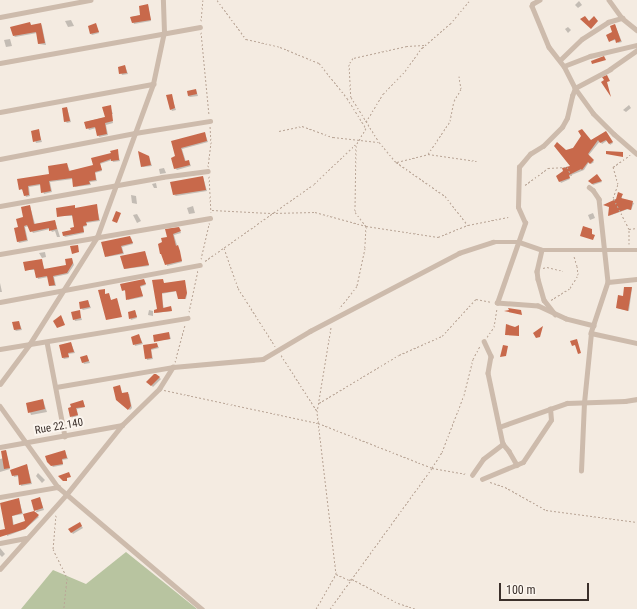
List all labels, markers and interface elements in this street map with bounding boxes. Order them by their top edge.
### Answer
street label: Rue 22.140 [34,416,84,438]
scale bar [501,575,591,601]
text: 100 m [506,583,536,597]

